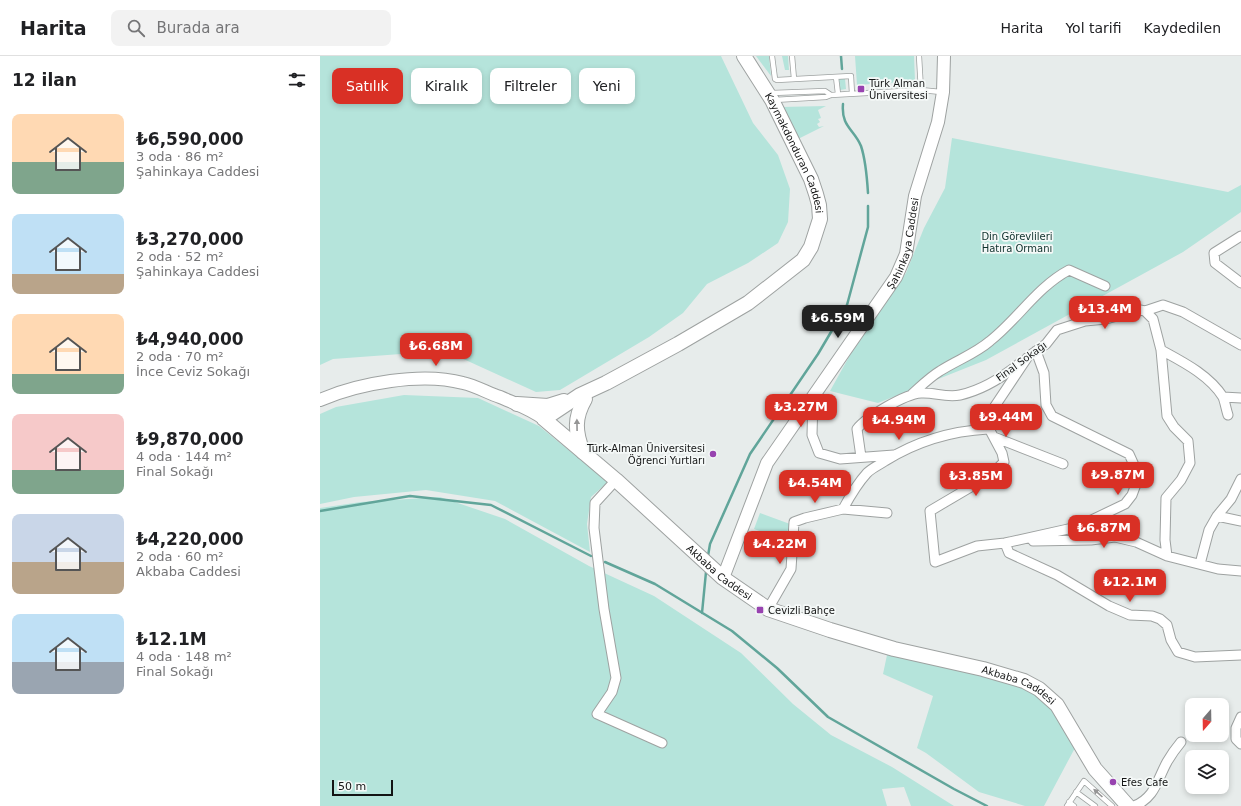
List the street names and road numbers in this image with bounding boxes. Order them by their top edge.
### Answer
street label: Kaymakdonduran Caddesi [763,91,825,214]
street label: Şahinkaya Caddesi [884,197,921,291]
street label: Final Sokağı [994,339,1049,383]
street label: Akbaba Caddesi [684,543,754,602]
street label: Akbaba Caddesi [980,664,1057,707]

